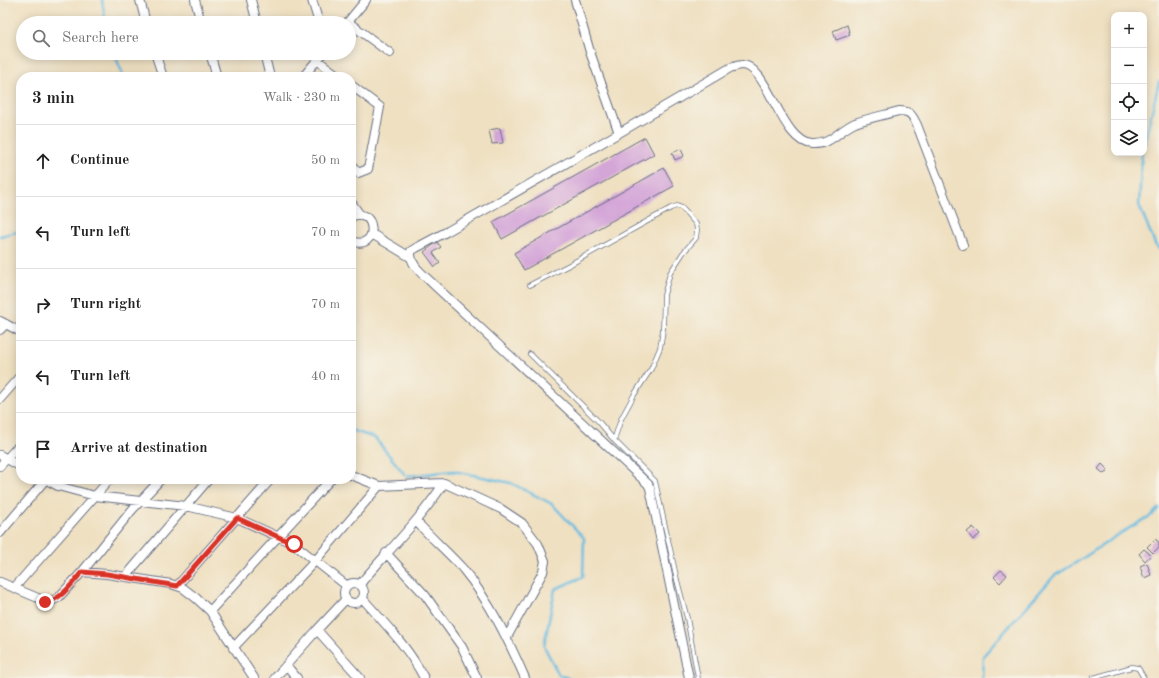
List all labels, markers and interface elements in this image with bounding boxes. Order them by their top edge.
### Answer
map controls [1111,12,1147,156]
button: + [1111,12,1147,48]
search box [16,16,356,60]
icon: search [30,27,52,49]
text: Search here [62,31,139,46]
button: − [1111,48,1147,84]
button: locate [1111,84,1147,120]
text: 3 min [32,90,75,107]
text: Walk · 230 m [263,91,340,104]
button: layers [1111,120,1147,156]
icon: ahead [32,150,54,172]
text: Continue [70,153,129,168]
text: 50 m [311,154,340,167]
icon: left [32,222,54,244]
text: Turn left [70,225,130,240]
text: 70 m [311,226,340,239]
icon: right [32,294,54,316]
text: Turn right [70,297,141,312]
text: 70 m [311,298,340,311]
icon: left [32,366,54,388]
text: Turn left [70,369,130,384]
text: 40 m [311,370,340,383]
icon: arrive [32,438,54,460]
text: Arrive at destination [70,441,208,456]
route start [285,535,303,553]
route end [36,593,54,611]

